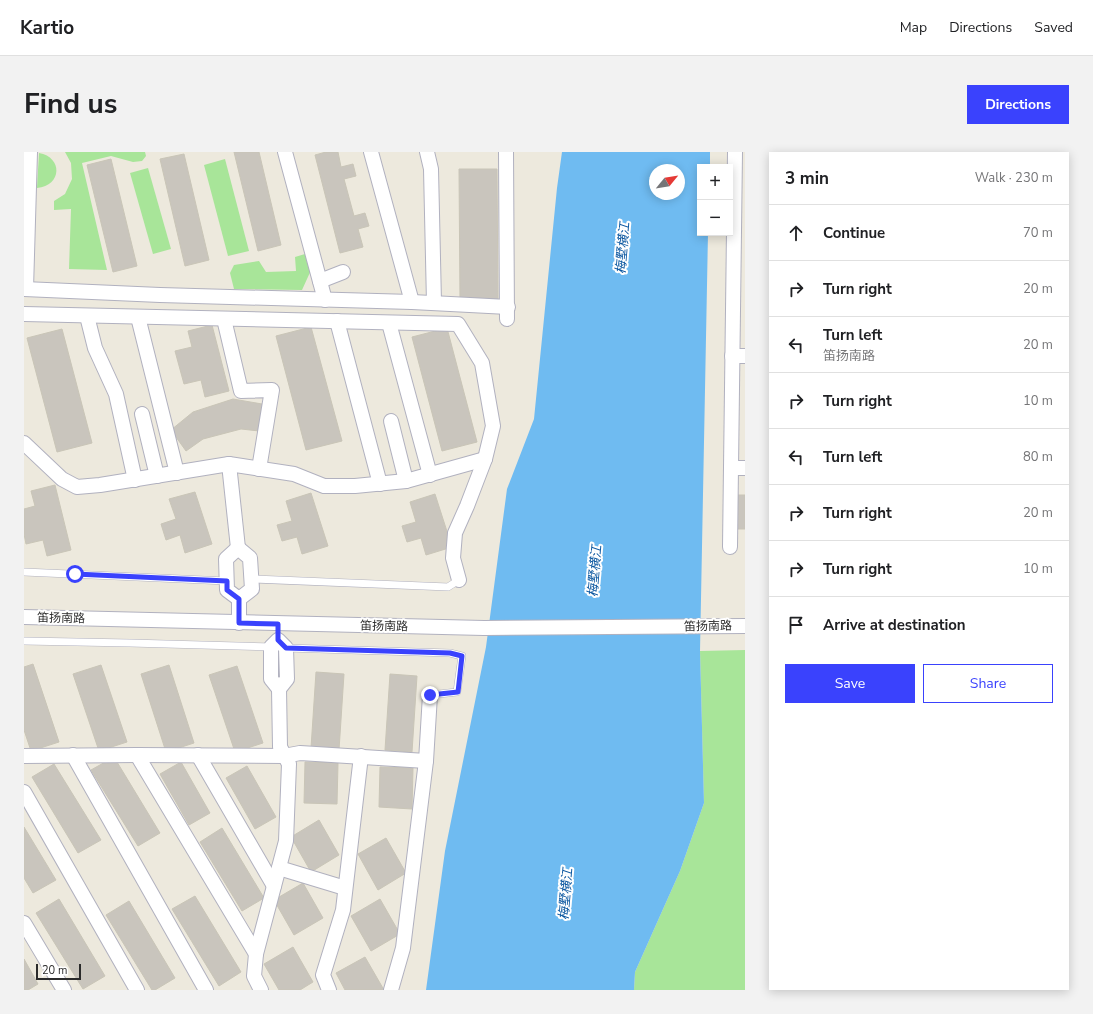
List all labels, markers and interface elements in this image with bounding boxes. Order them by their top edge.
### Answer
text: Kartio [20,15,74,41]
text: Map [900,18,927,37]
text: Directions [949,18,1012,37]
text: Saved [1034,18,1073,37]
text: Find us [24,85,118,123]
button: Directions [967,85,1069,124]
north arrow [649,164,685,200]
map controls [697,164,733,236]
button: + [697,164,733,200]
text: 3 min [785,167,829,190]
text: Walk · 230 m [975,169,1053,187]
button: − [697,200,733,236]
water label: 梅墅横江 [612,219,634,275]
icon: ahead [785,222,807,244]
text: Continue [823,223,885,243]
text: 70 m [1023,224,1053,242]
icon: right [785,278,807,300]
text: Turn right [823,279,892,299]
text: 20 m [1023,280,1053,298]
text: Turn left [823,325,882,345]
icon: left [785,334,807,356]
text: 20 m [1023,336,1053,354]
text: 笛扬南路 [823,347,875,365]
icon: right [785,390,807,412]
text: Turn right [823,391,892,411]
text: 10 m [1023,392,1053,410]
icon: left [785,446,807,468]
text: Turn left [823,447,882,467]
text: 80 m [1023,448,1053,466]
icon: right [785,502,807,524]
text: Turn right [823,503,892,523]
text: 20 m [1023,504,1053,522]
water label: 梅墅横江 [584,542,606,598]
icon: right [785,558,807,580]
text: Turn right [823,559,892,579]
text: 10 m [1023,560,1053,578]
route start [66,565,84,583]
street label: 笛扬南路 [37,610,85,626]
icon: arrive [785,614,807,636]
text: Arrive at destination [823,615,966,635]
street label: 笛扬南路 [360,618,408,634]
street label: 笛扬南路 [684,618,732,634]
button: Save [785,664,915,703]
button: Share [923,664,1053,703]
route end [421,686,439,704]
water label: 梅墅横江 [555,865,577,921]
scale bar [36,962,81,981]
text: 20 m [42,963,67,978]

